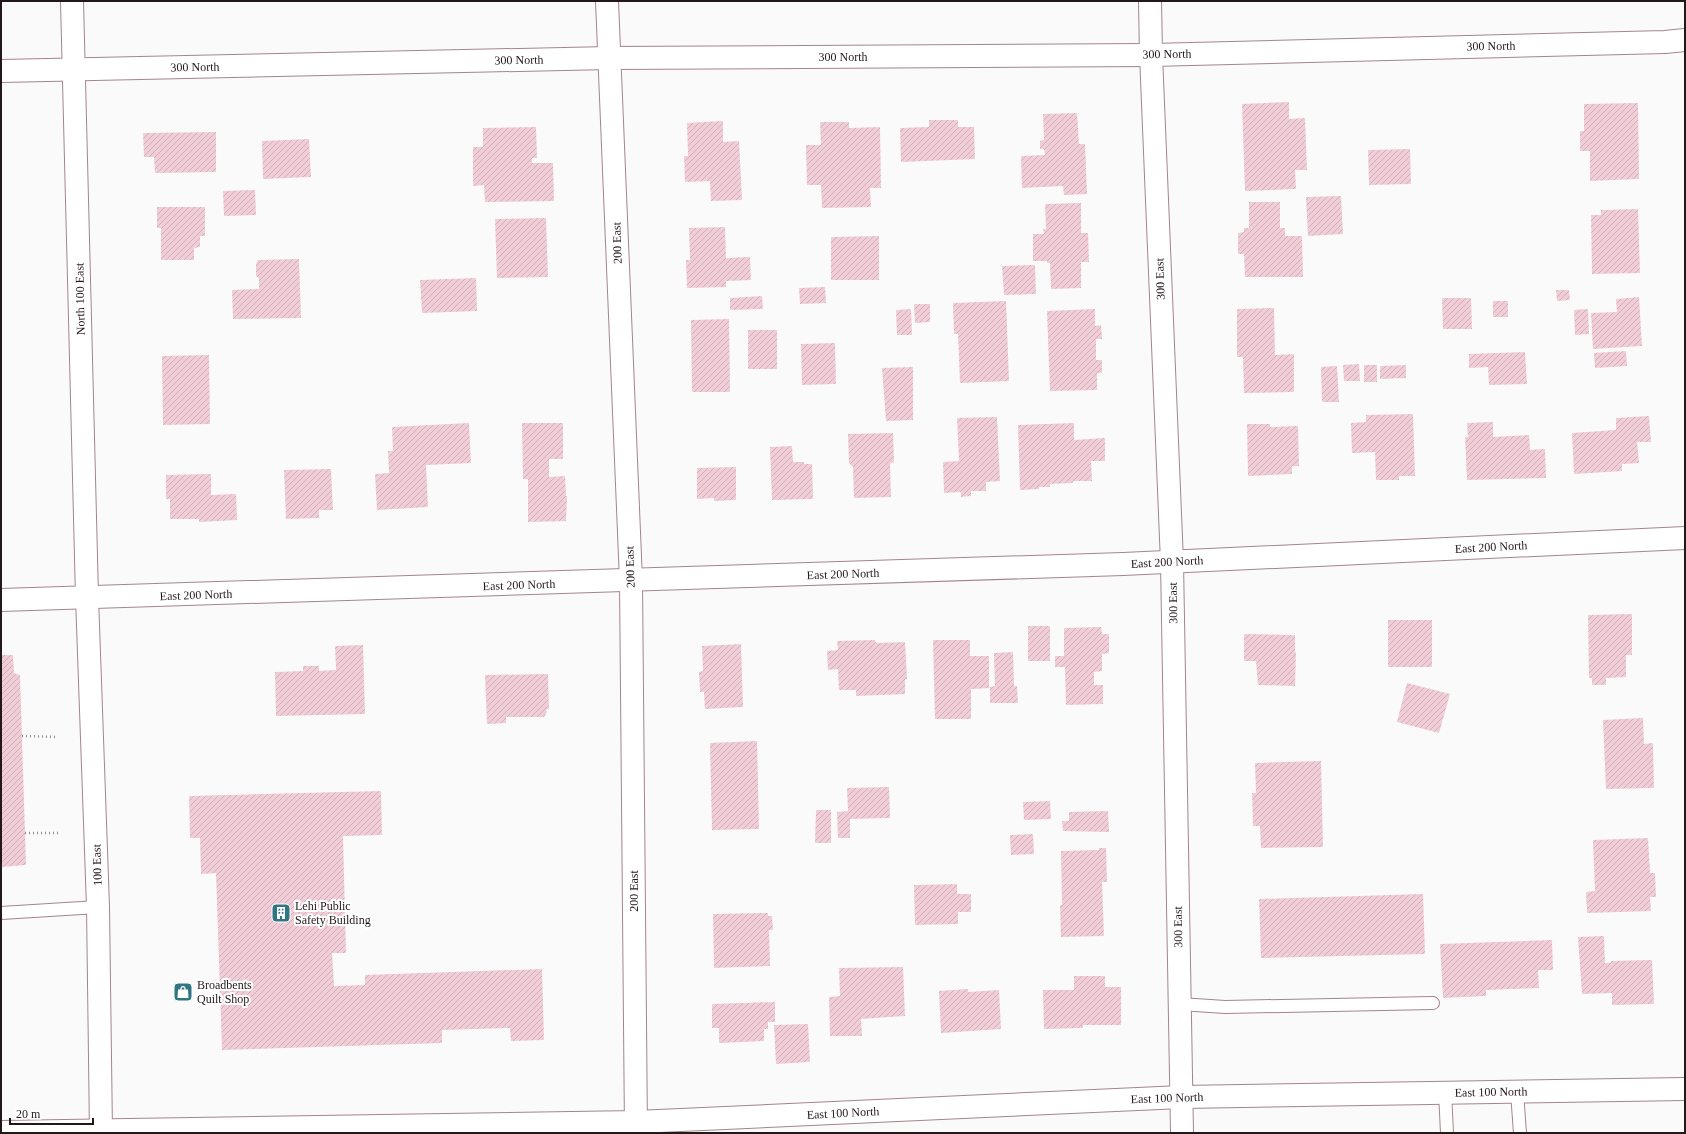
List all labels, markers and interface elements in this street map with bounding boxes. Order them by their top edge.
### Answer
street label: 300 North [1466,39,1516,53]
street label: 300 North [1142,47,1192,61]
street label: 300 North [819,50,868,64]
street label: 300 North [494,53,544,67]
street label: 300 North [170,60,220,74]
street label: 200 East [609,221,625,264]
street label: 300 East [1152,257,1168,300]
street label: North 100 East [72,262,88,335]
street label: East 200 North [1454,538,1528,556]
street label: 200 East [622,545,638,588]
street label: East 200 North [1130,553,1204,571]
street label: East 200 North [806,566,880,582]
street label: East 200 North [482,577,556,593]
street label: 300 East [1166,581,1180,624]
street label: East 200 North [159,587,233,603]
street label: 100 East [89,843,105,886]
street label: 200 East [627,870,641,912]
place label: Lehi Public Safety Building [295,899,371,927]
building icon: Lehi Public Safety Building [270,902,292,924]
street label: 300 East [1171,905,1185,948]
place label: Broadbents Quilt Shop [197,978,252,1006]
shop icon: Broadbents Quilt Shop [172,981,194,1003]
street label: East 100 North [1455,1084,1527,1100]
street label: East 100 North [1130,1090,1204,1106]
scale bar [10,1100,93,1126]
street label: East 100 North [806,1104,880,1122]
text: 20 m [16,1107,41,1121]

